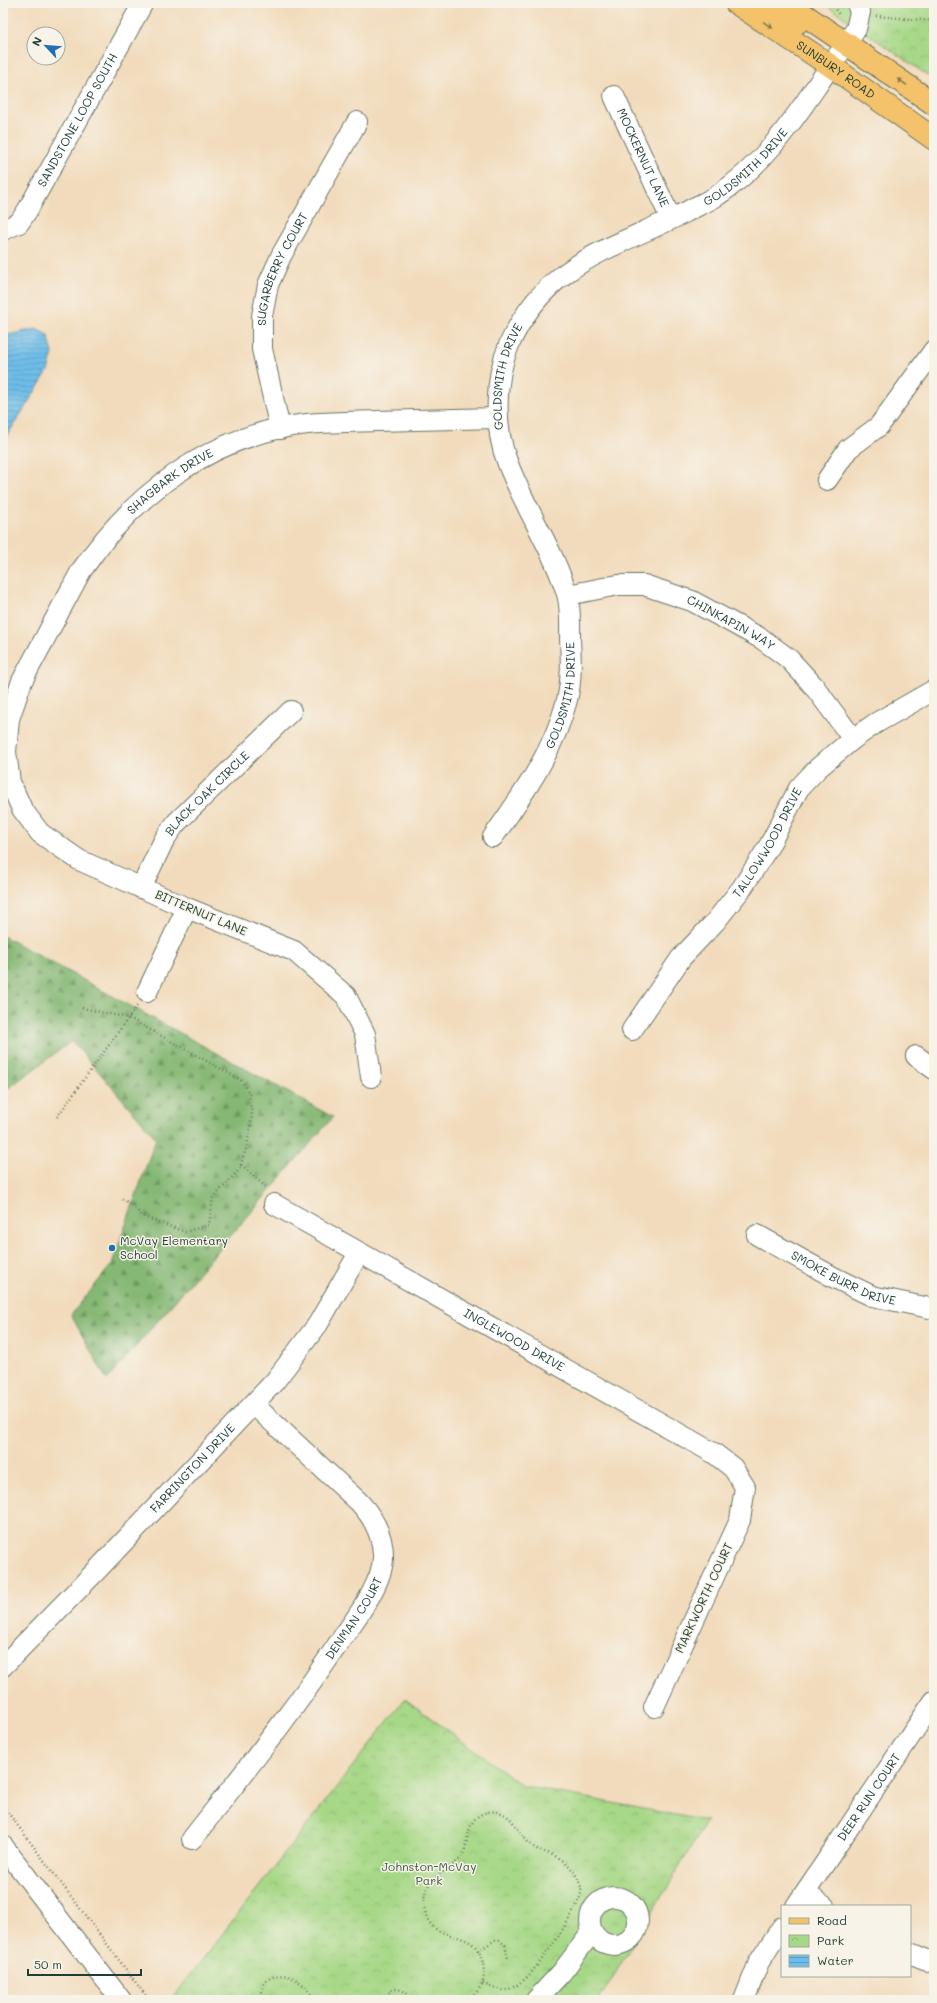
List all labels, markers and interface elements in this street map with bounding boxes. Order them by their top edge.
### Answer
one-way arrow [762,21,774,28]
north arrow [26,26,66,66]
text: N [28,34,45,48]
street label: SUNBURY ROAD [794,36,879,102]
street label: SANDSTONE LOOP SOUTH [33,50,121,189]
one-way arrow [897,78,907,86]
street label: MOCKERNUT LANE [614,105,673,209]
street label: GOLDSMITH DRIVE [700,124,791,209]
street label: SUGARBERRY COURT [253,209,311,326]
street label: GOLDSMITH DRIVE [489,320,526,431]
street label: SHAGBARK DRIVE [123,444,216,517]
street label: CHINKAPIN WAY [685,591,779,653]
street label: GOLDSMITH DRIVE [541,642,578,751]
street label: BLACK OAK CIRCLE [161,747,252,838]
street label: TALLOWWOOD DRIVE [728,784,805,901]
street label: BITTERNUT LANE [153,885,250,939]
place label: McVay Elementary School [120,1232,228,1262]
marker: McVay Elementary School [107,1243,117,1253]
street label: SMOKE BURR DRIVE [788,1246,897,1308]
street label: INGLEWOOD DRIVE [461,1304,568,1374]
street label: FARRINGTON DRIVE [146,1420,238,1516]
street label: MARKWORTH COURT [670,1539,736,1655]
street label: DENMAN COURT [321,1574,385,1662]
street label: DEER RUN COURT [833,1750,904,1844]
park label: Johnston-McVay Park [381,1858,477,1888]
legend [781,1905,911,1977]
text: Road [817,1912,847,1928]
text: Park [817,1932,844,1948]
scale bar [28,1951,141,1977]
text: Water [817,1952,854,1968]
text: 50 m [34,1956,62,1972]

